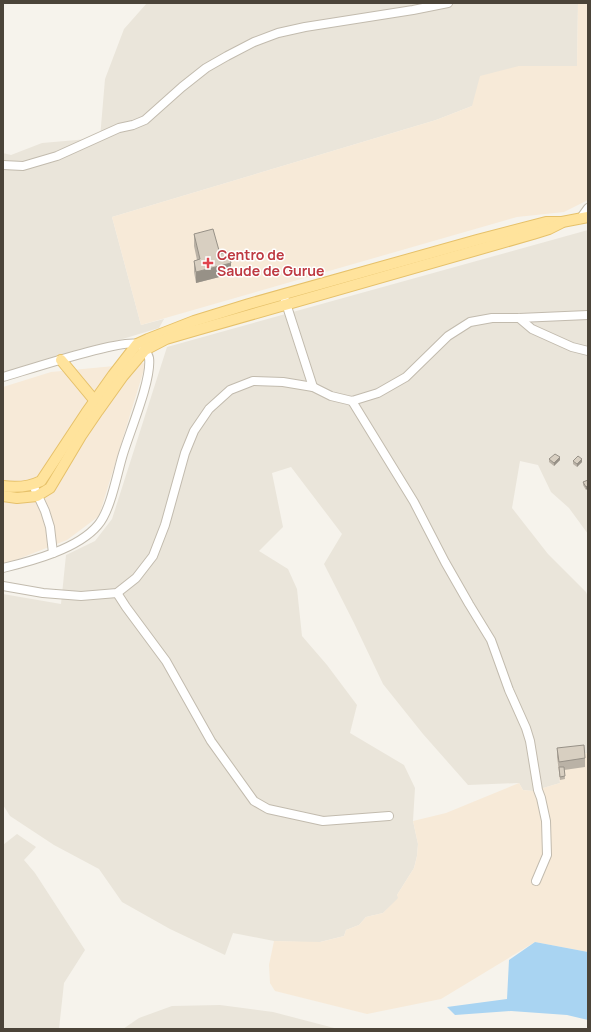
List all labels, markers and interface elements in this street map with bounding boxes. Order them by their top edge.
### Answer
place label: Centro de Saude de Gurue [217,245,325,280]
marker: Centro de Saude de Gurue [202,257,214,269]

